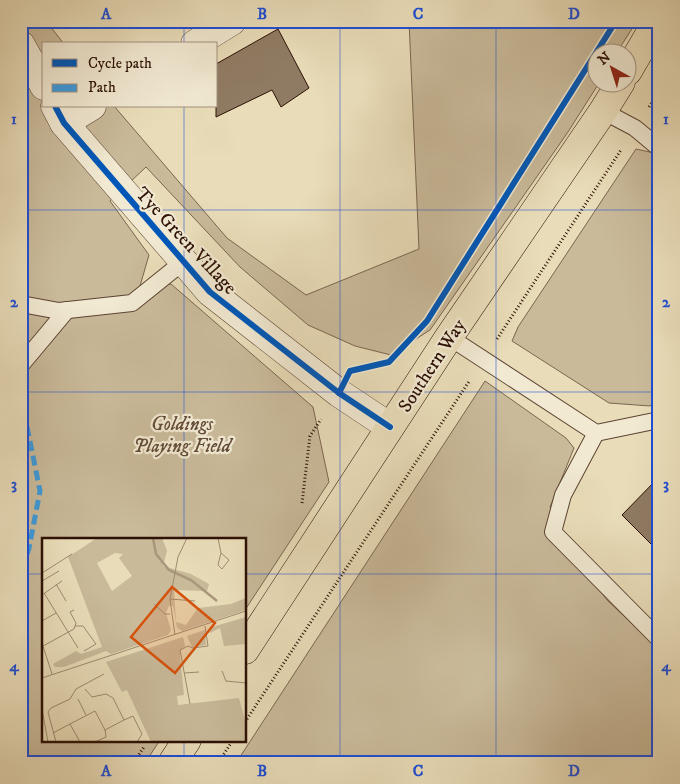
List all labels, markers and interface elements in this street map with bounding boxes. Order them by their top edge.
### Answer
text: A [100,4,112,24]
text: B [257,4,267,24]
text: C [413,4,423,24]
text: D [568,4,580,24]
legend [42,42,218,108]
north arrow [588,42,638,92]
text: N [594,48,615,69]
text: Cycle path [88,54,152,73]
text: Path [88,78,116,97]
text: 1 [11,109,17,129]
text: 1 [663,109,669,129]
street label: Tye Green Village [130,183,241,299]
text: 2 [10,292,19,312]
text: 2 [662,292,671,312]
street label: Southern Way [394,314,471,417]
park label: Goldings Playing Field [133,413,234,458]
text: 3 [11,474,17,494]
text: 3 [663,474,669,494]
inset map [42,538,246,742]
text: 4 [8,656,19,676]
text: 4 [660,656,671,676]
text: A [100,761,112,781]
text: B [257,761,267,781]
text: C [413,761,423,781]
text: D [568,761,580,781]

